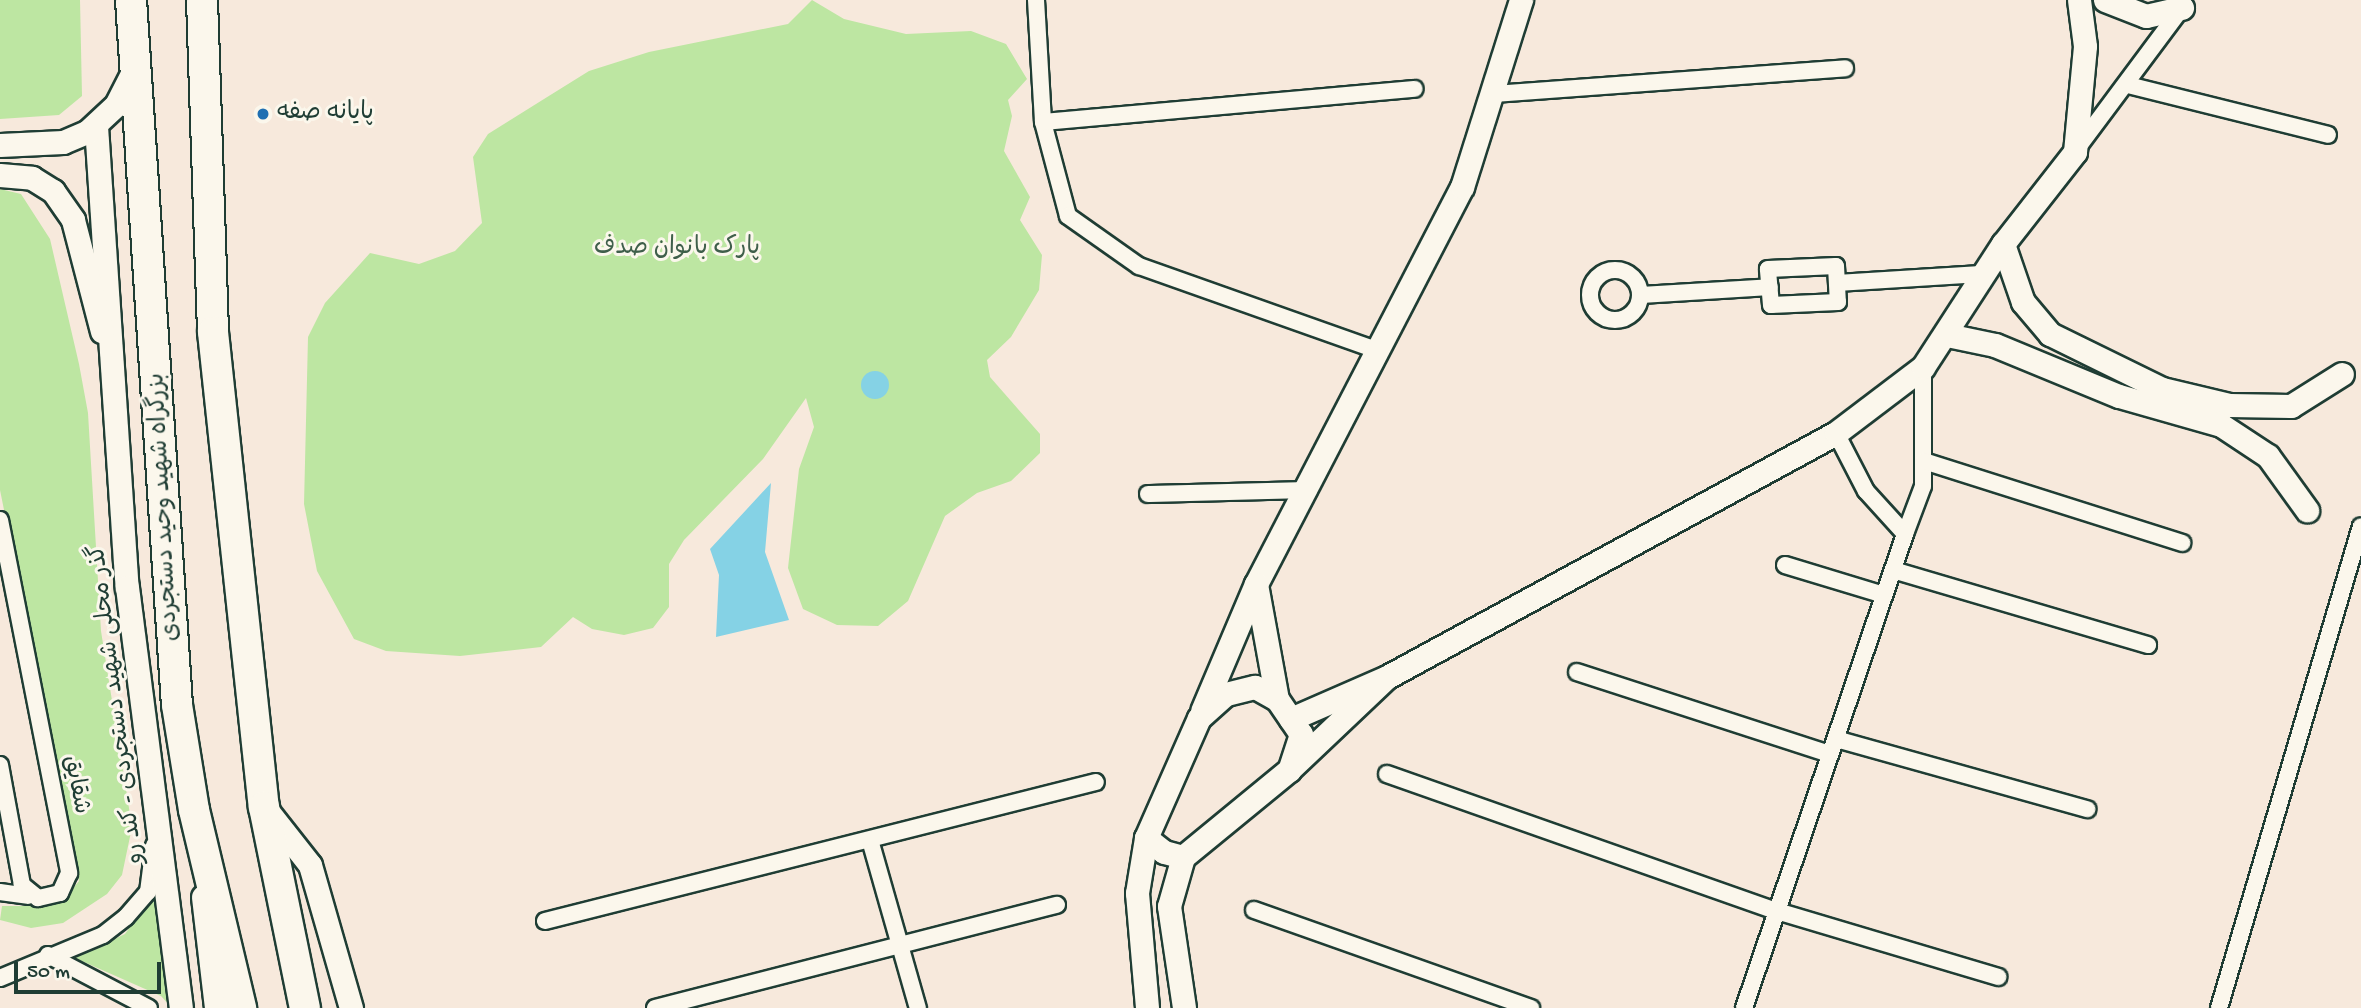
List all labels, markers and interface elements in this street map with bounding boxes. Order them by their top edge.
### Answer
place label: پایانه صفه [277,100,374,128]
marker: پایانه صفه [255,106,271,122]
park label: پارک بانوان صدف [594,235,760,263]
street label: بزرگراه شهید وحید دستجردی [144,372,186,642]
street label: گذر محلی شهید دستجردی - کند رو [84,543,152,865]
street label: شقایق [55,753,95,817]
scale bar [18,948,164,992]
text: 50 m [27,961,70,986]

